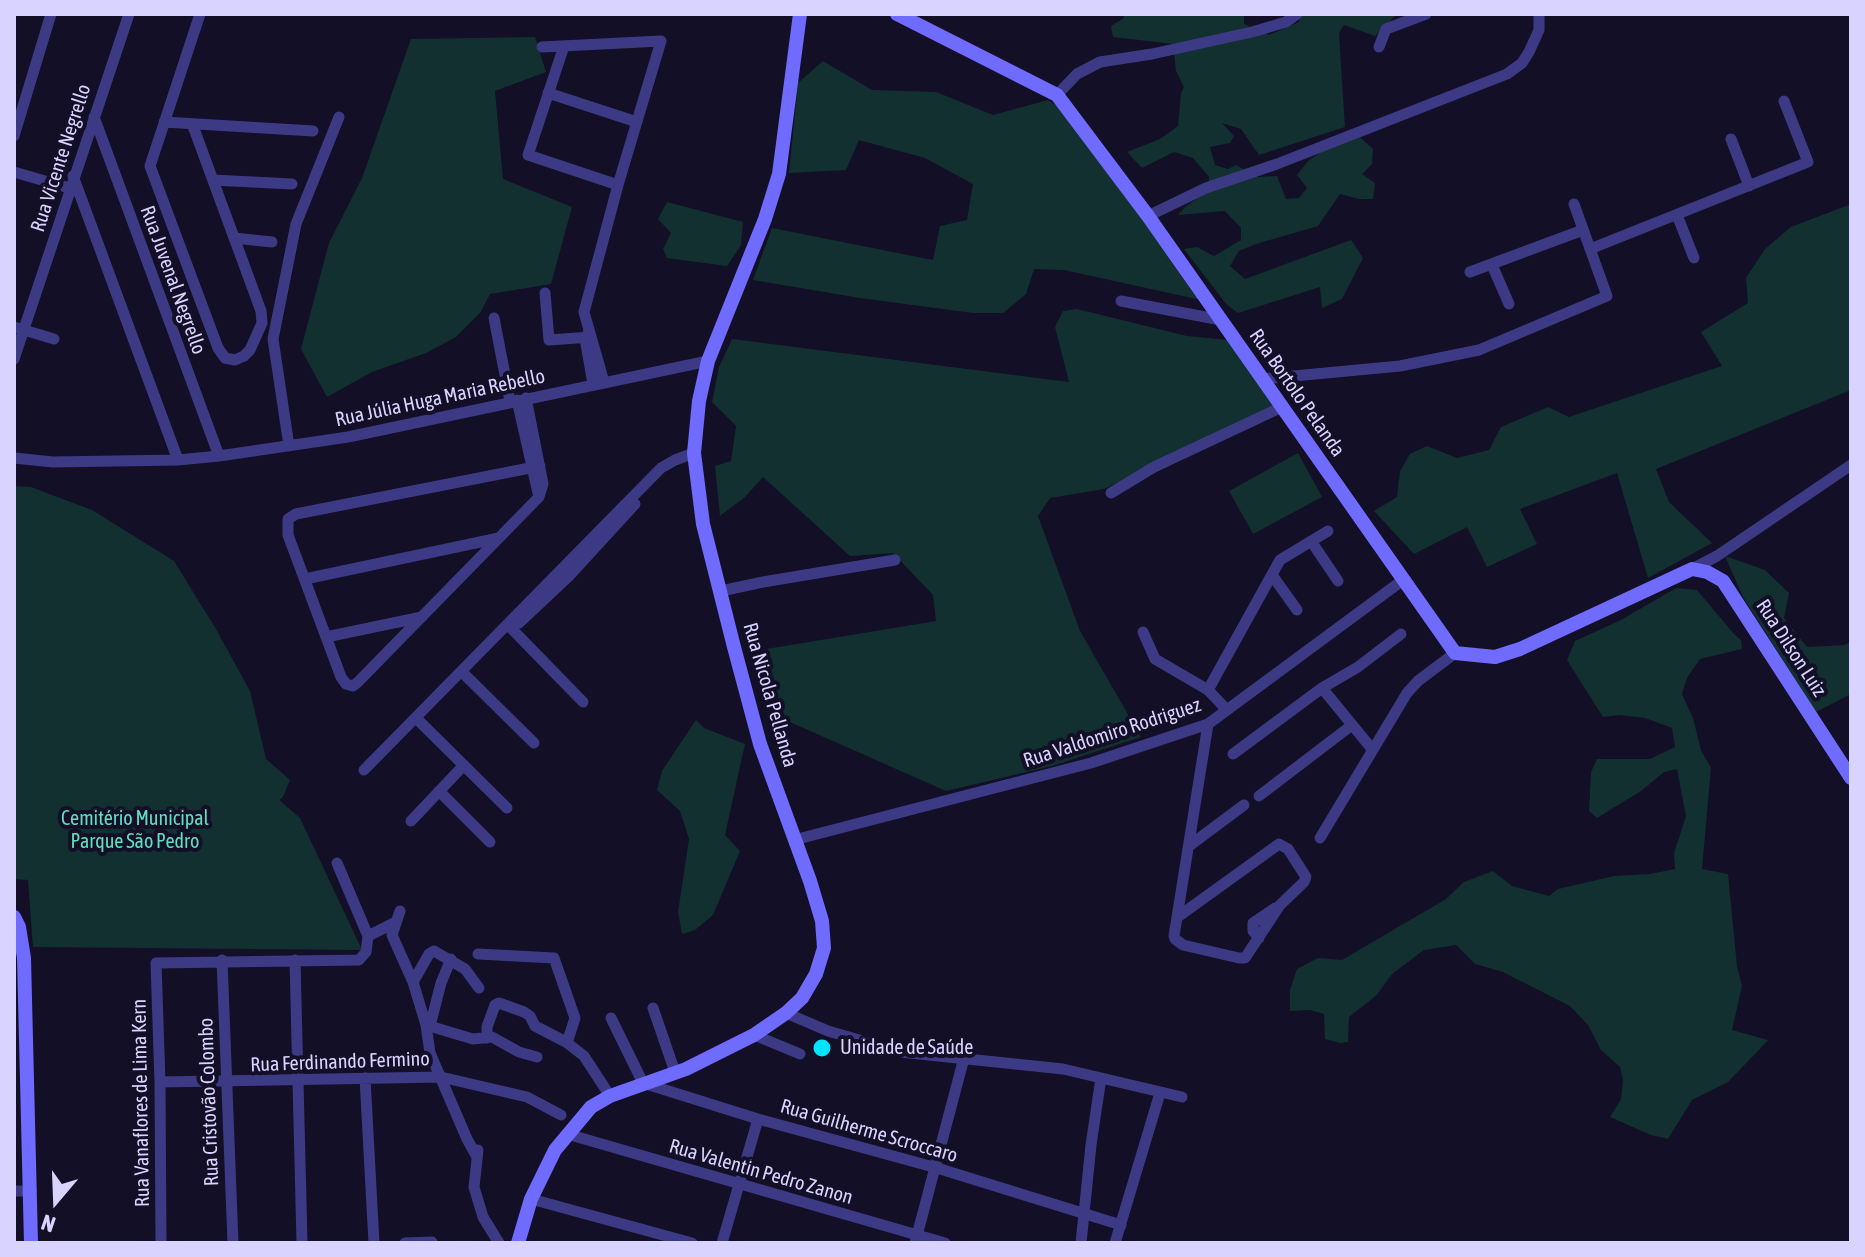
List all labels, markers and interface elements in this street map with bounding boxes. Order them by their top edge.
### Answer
street label: Rua Vicente Negrello [26,81,96,235]
street label: Rua Juvenal Negrello [135,203,211,357]
street label: Rua Bortolo Pelanda [1244,325,1350,461]
street label: Rua Júlia Huga Maria Rebello [333,364,547,432]
street label: Rua Dilson Luiz [1751,595,1831,701]
street label: Rua Nicola Pellanda [738,620,802,770]
street label: Rua Valdomiro Rodriguez [1020,693,1204,773]
park label: Cemitério Municipal Parque São Pedro [61,807,209,854]
street label: Rua Vanaflores de Lima Kern [127,999,155,1207]
street label: Rua Cristovão Colombo [194,1017,224,1187]
place label: Unidade de Saúde [840,1036,973,1060]
marker: Unidade de Saúde [811,1037,833,1059]
street label: Rua Ferdinando Fermino [250,1047,430,1077]
street label: Rua Guilherme Scroccaro [778,1094,960,1168]
street label: Rua Valentin Pedro Zanon [666,1134,856,1210]
north arrow [16,1161,96,1241]
text: N [38,1209,59,1238]

